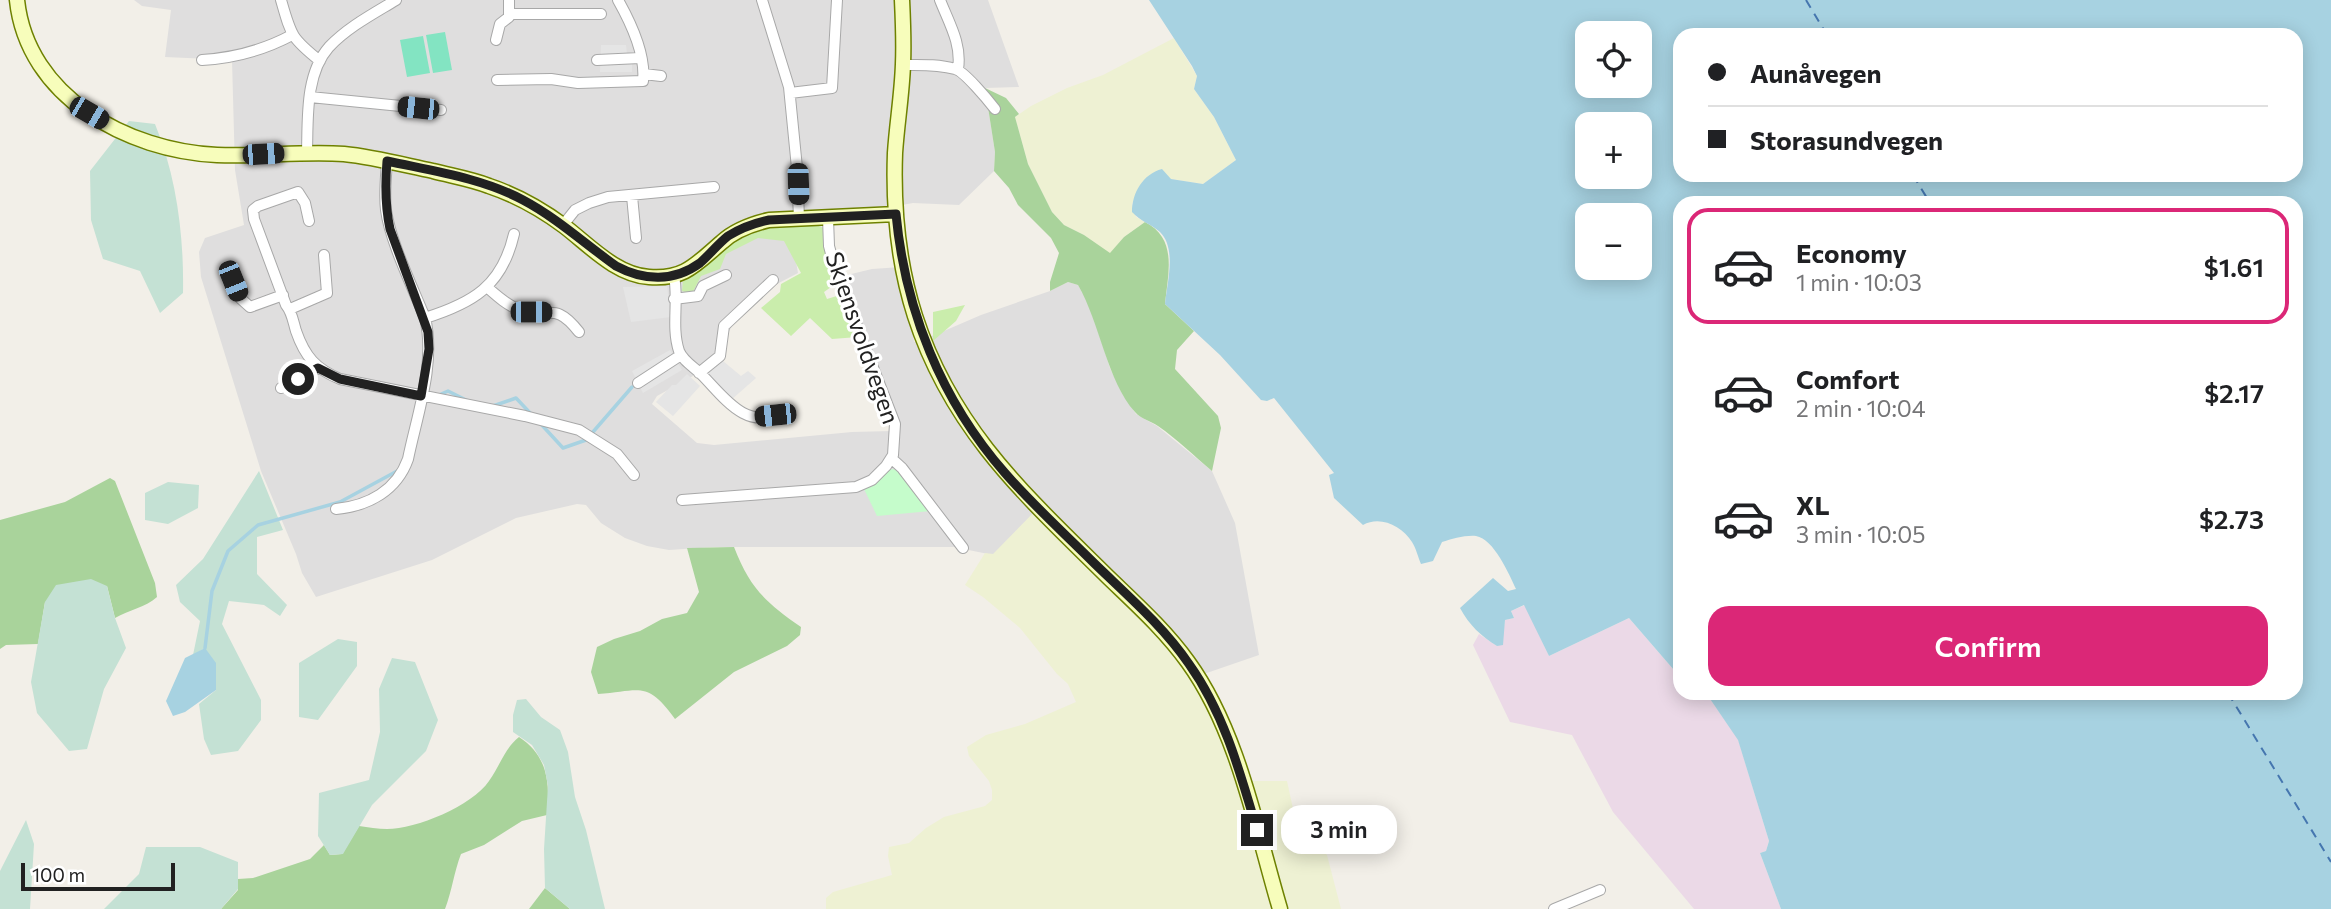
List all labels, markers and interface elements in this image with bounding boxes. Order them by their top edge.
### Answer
map controls [1575,21,1652,280]
button: locate [1575,21,1652,98]
text: Aunåvegen [1750,57,1882,88]
car [66,93,113,133]
car [397,95,440,121]
button: + [1575,112,1652,189]
text: Storasundvegen [1750,124,1943,155]
car [242,142,285,166]
car [787,163,810,205]
button: − [1575,203,1652,280]
icon: car [1712,235,1775,298]
text: Economy [1796,237,1907,268]
street label: Skjensvoldvegen [820,248,906,427]
text: $1.61 [2204,251,2264,282]
car [216,258,251,304]
text: 1 min · 10:03 [1796,268,1922,296]
car [511,302,553,323]
icon: car [1712,361,1775,424]
route start [282,363,314,395]
text: Comfort [1796,363,1899,394]
text: $2.17 [2204,377,2264,408]
text: 2 min · 10:04 [1796,394,1926,422]
car [754,402,797,428]
icon: car [1712,487,1775,550]
text: XL [1796,489,1830,520]
text: $2.73 [2199,503,2264,534]
text: 3 min · 10:05 [1796,520,1925,548]
button: Confirm [1708,606,2268,686]
callout: 3 min [1282,806,1397,854]
route end [1241,814,1273,846]
text: 3 min [1310,815,1368,843]
scale bar [21,860,175,892]
text: 100 m [32,863,85,886]

